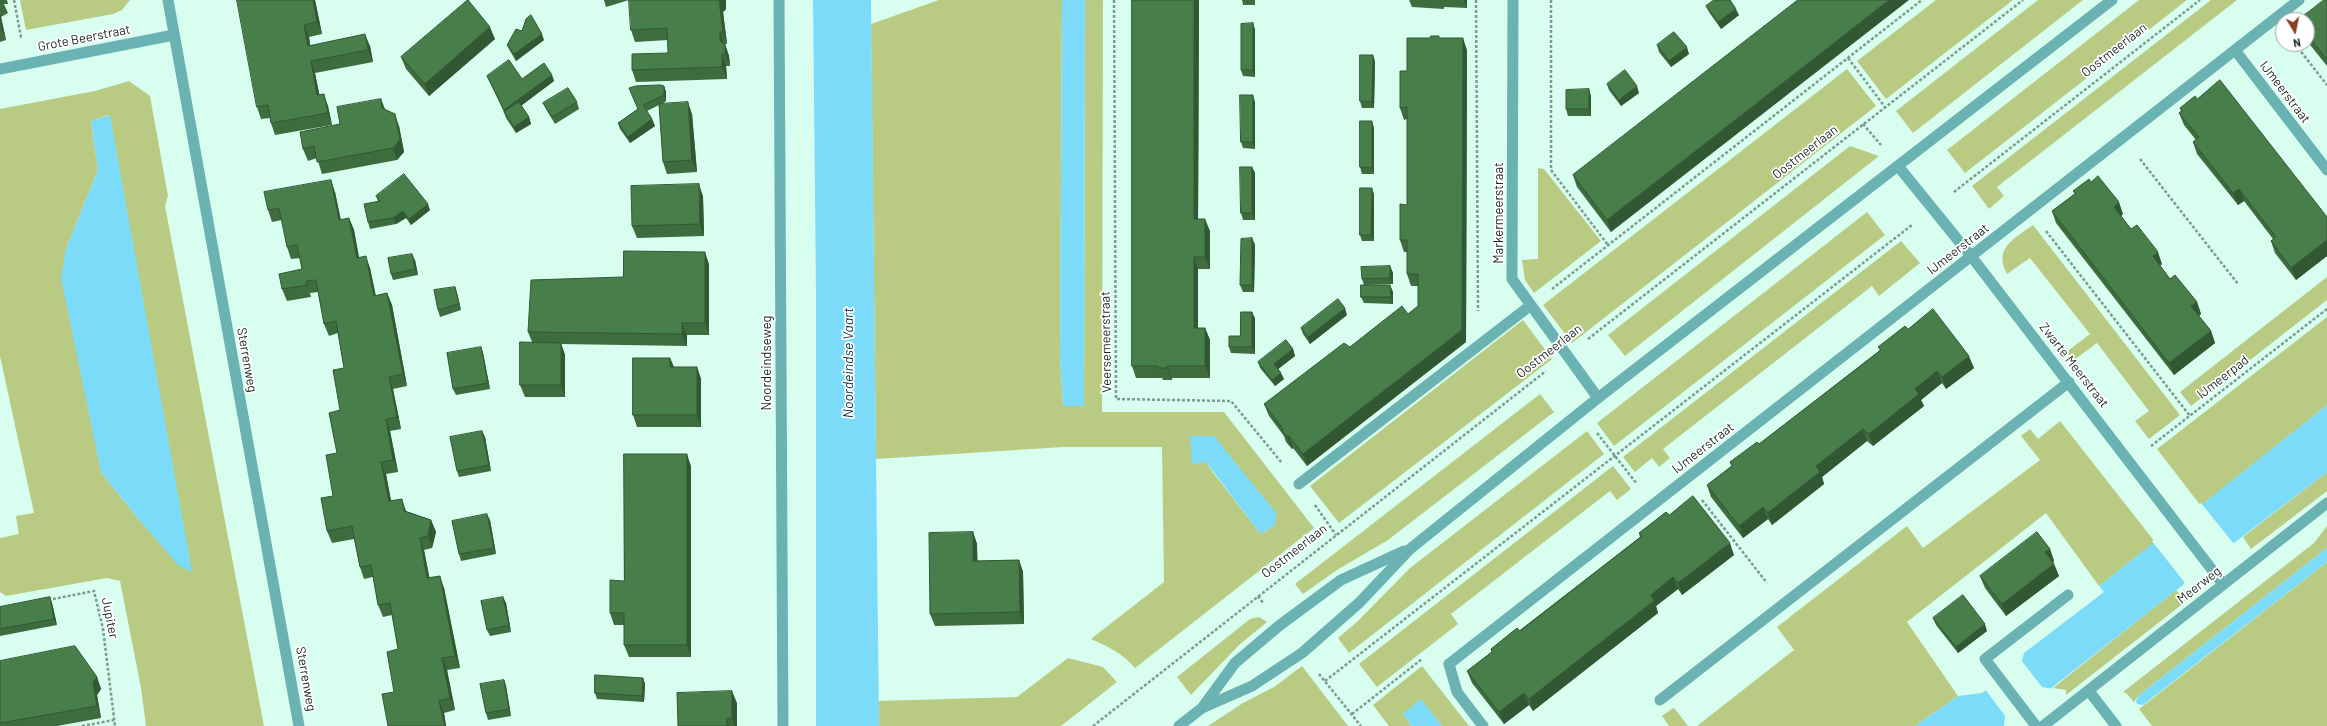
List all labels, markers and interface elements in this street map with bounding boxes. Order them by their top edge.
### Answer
north arrow [2275,12,2315,52]
street label: Oostmeerlaan [2078,20,2150,80]
street label: Grote Beerstraat [36,21,132,55]
text: N [2292,36,2302,50]
street label: IJmeerstraat [2257,58,2313,126]
street label: Oostmeerlaan [1769,122,1841,182]
street label: Markermeerstraat [1491,162,1507,264]
street label: IJmeerstraat [1924,220,1992,278]
street label: Veersemeerstraat [1097,291,1115,393]
water label: Noordeindse Vaart [840,308,856,418]
street label: Noordeindseweg [759,315,775,411]
street label: Zwarte Meerstraat [2036,319,2112,411]
street label: Oostmeerlaan [1513,321,1585,381]
street label: Sterrenweg [234,326,260,394]
street label: IJmeerpad [2194,352,2252,402]
street label: IJmeerstraat [1669,419,1737,477]
street label: Oostmeerlaan [1258,521,1330,581]
street label: Meerweg [2174,563,2224,607]
street label: Jupiter [98,596,122,640]
street label: Sterrenweg [293,645,319,713]

